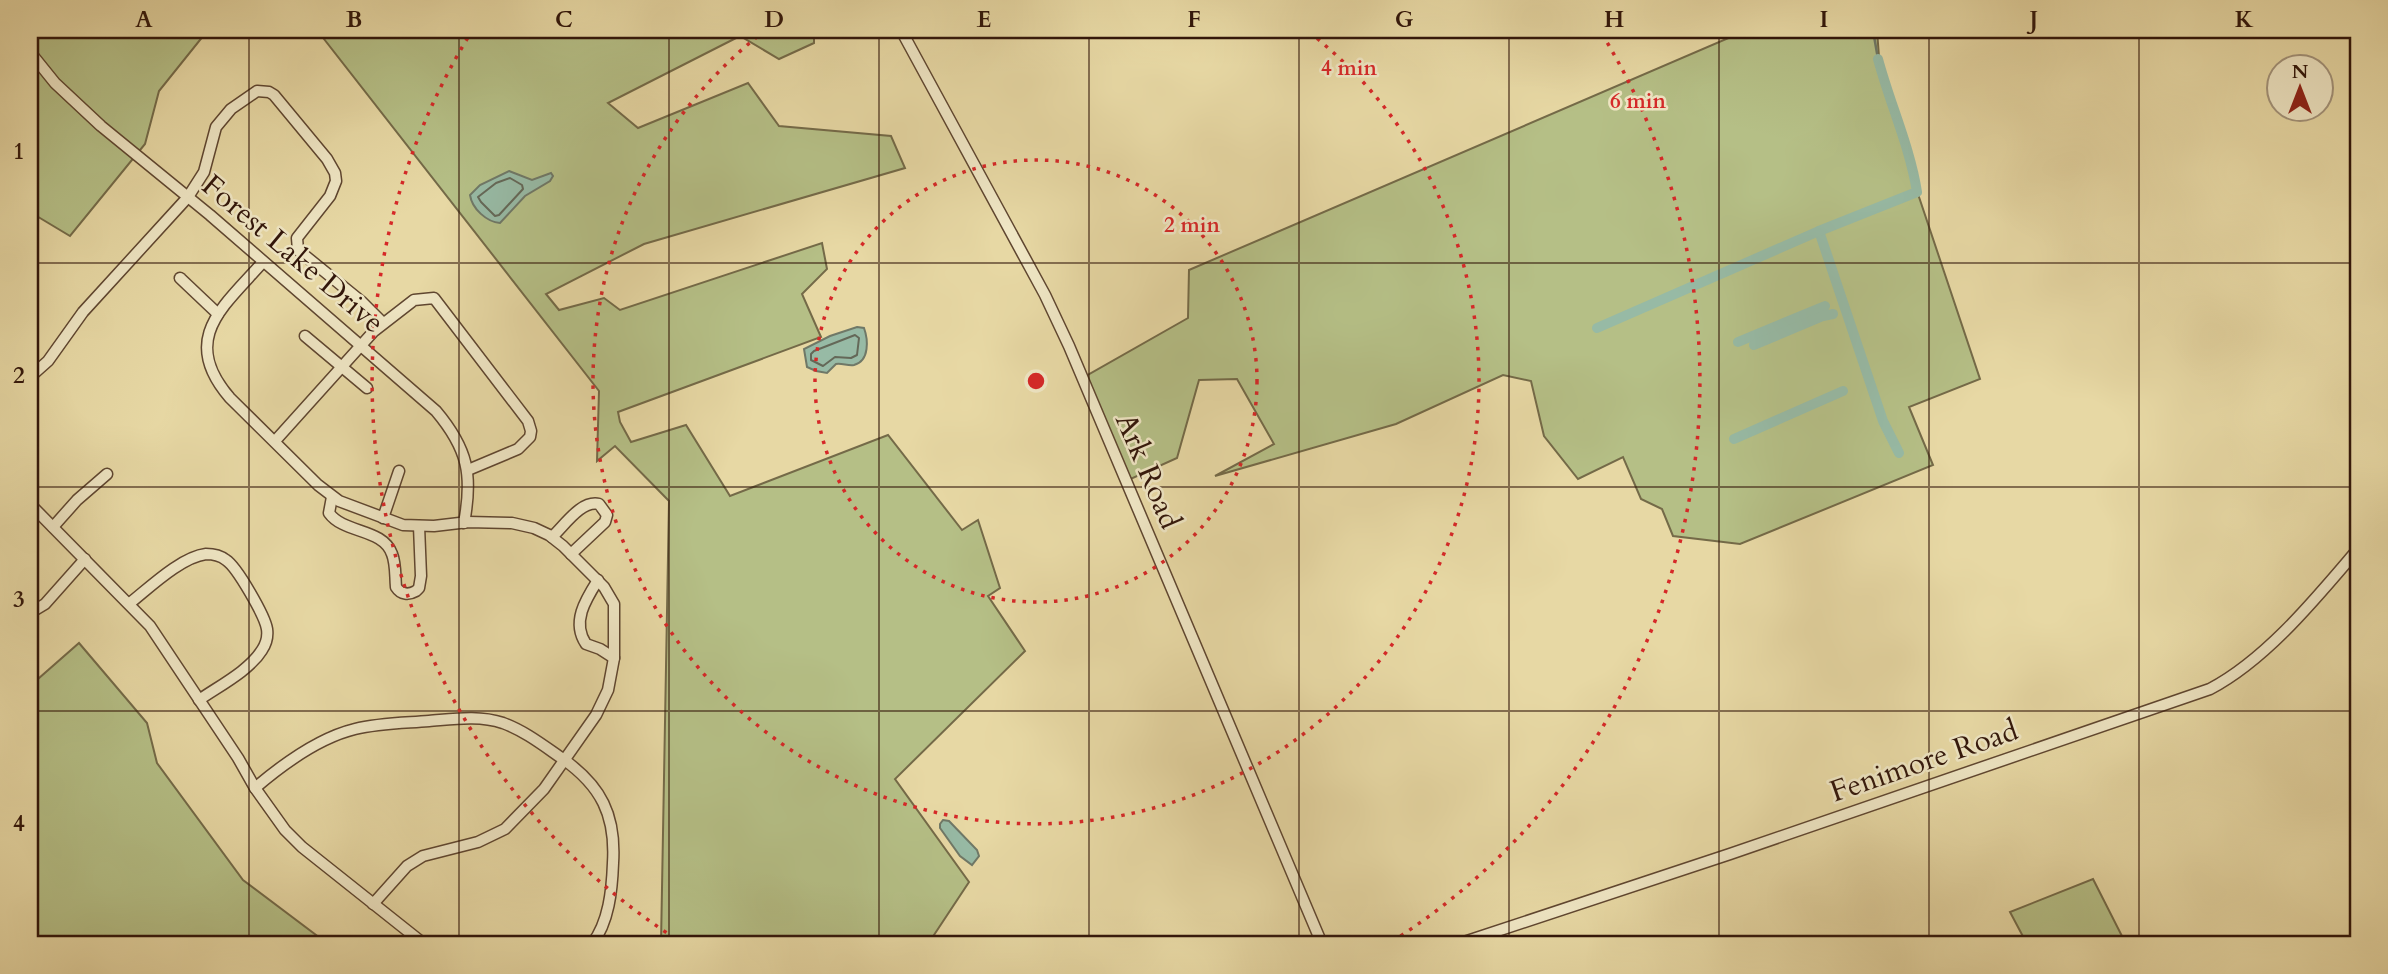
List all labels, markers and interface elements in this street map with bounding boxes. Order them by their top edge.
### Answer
text: A [135,4,153,35]
text: B [346,4,362,35]
text: C [555,4,573,35]
text: D [764,4,784,35]
text: E [977,4,991,35]
text: F [1187,4,1201,35]
text: G [1395,4,1414,35]
text: H [1604,4,1624,35]
text: I [1820,4,1828,35]
text: J [2027,4,2038,35]
text: K [2235,4,2254,35]
north arrow [2266,52,2336,122]
text: 4 min [1321,54,1377,83]
text: N [2292,59,2309,85]
text: 6 min [1610,87,1666,116]
text: 1 [13,136,25,167]
street label: Forest Lake Drive [193,165,393,343]
text: 2 min [1164,211,1220,240]
text: 2 [13,360,25,391]
centre of rings [1024,369,1048,393]
street label: Ark Road [1105,407,1191,535]
text: 3 [13,584,25,615]
street label: Fenimore Road [1824,710,2024,812]
text: 4 [13,808,25,839]

